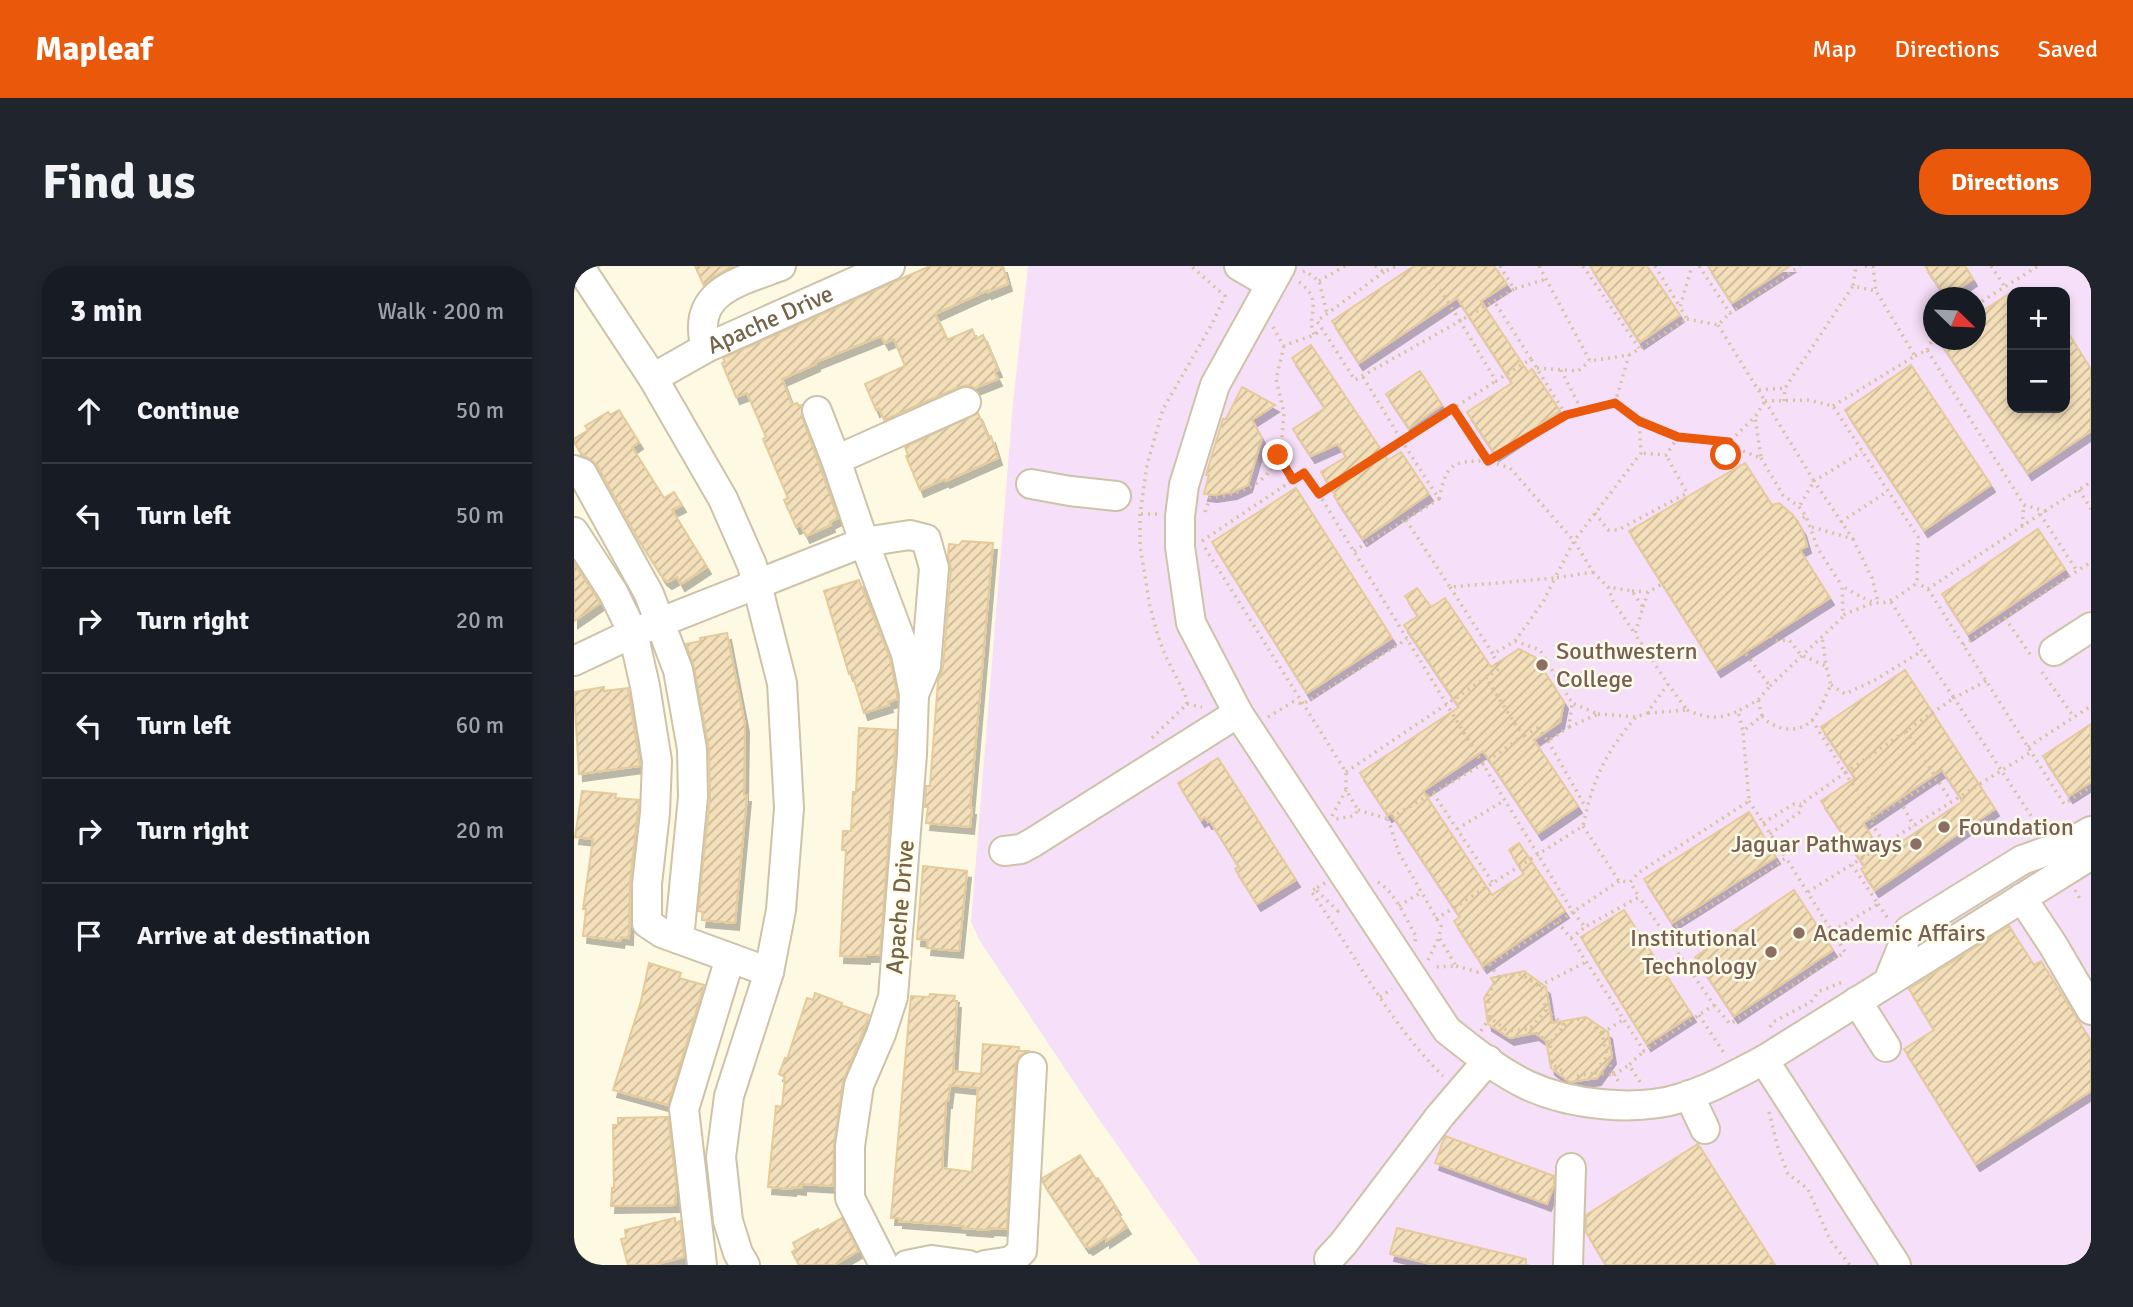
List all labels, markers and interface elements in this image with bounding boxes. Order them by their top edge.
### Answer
text: Mapleaf [35,29,152,70]
text: Map [1812,34,1857,64]
text: Directions [1895,34,2000,64]
text: Saved [2038,34,2098,64]
button: Directions [1919,149,2091,215]
text: Find us [42,152,195,212]
street label: Apache Drive [702,278,838,361]
north arrow [1923,287,1986,350]
map controls [2007,287,2070,413]
button: + [2007,287,2070,350]
text: 3 min [70,293,142,330]
text: Walk · 200 m [378,297,504,326]
button: − [2007,350,2070,413]
icon: ahead [70,392,108,430]
text: Continue [137,395,239,427]
text: 50 m [456,396,504,425]
route end [1262,439,1293,470]
route start [1710,439,1741,470]
icon: left [70,497,108,535]
text: Turn left [137,500,231,532]
text: 50 m [456,501,504,530]
icon: right [70,602,108,640]
text: Turn right [137,605,249,637]
text: 20 m [456,606,504,635]
place label: Southwestern College [1556,636,1698,694]
marker: Southwestern College [1534,657,1550,673]
icon: left [70,707,108,745]
text: Turn left [137,710,231,742]
text: 60 m [456,711,504,740]
icon: right [70,812,108,850]
place label: Foundation [1958,812,2074,842]
text: Turn right [137,815,249,847]
text: 20 m [456,816,504,845]
marker: Foundation [1936,819,1952,835]
place label: Jaguar Pathways [1731,829,1902,859]
marker: Jaguar Pathways [1908,836,1924,852]
street label: Apache Drive [879,839,921,975]
icon: arrive [70,917,108,955]
place label: Academic Affairs [1813,918,1986,948]
text: Arrive at destination [137,920,370,952]
place label: Institutional Technology [1630,923,1757,981]
marker: Academic Affairs [1791,925,1807,941]
marker: Institutional Technology [1763,944,1779,960]

